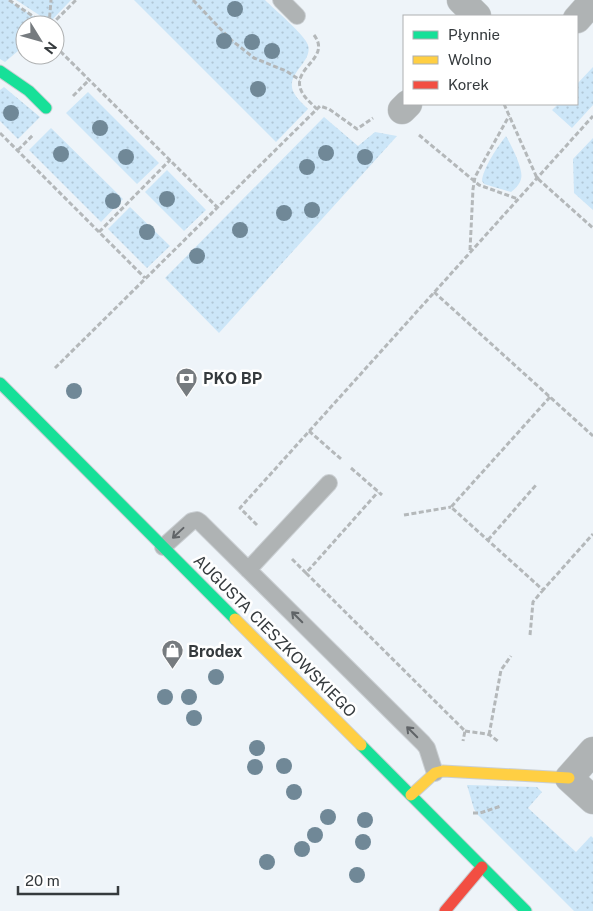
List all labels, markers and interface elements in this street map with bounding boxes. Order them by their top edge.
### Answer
north arrow [15,15,65,65]
legend [403,15,578,105]
text: Płynnie [448,26,500,43]
text: N [41,39,60,57]
text: Wolno [448,51,492,68]
text: Korek [448,76,489,93]
bank icon: PKO BP [175,366,199,397]
place label: PKO BP [203,369,262,388]
one-way arrow [172,527,185,539]
street label: AUGUSTA CIESZKOWSKIEGO [190,551,360,721]
one-way arrow [291,612,303,624]
shop icon: Brodex [160,639,184,670]
place label: Brodex [188,642,243,661]
one-way arrow [406,725,418,738]
scale bar [18,864,118,896]
text: 20 m [25,872,60,889]

